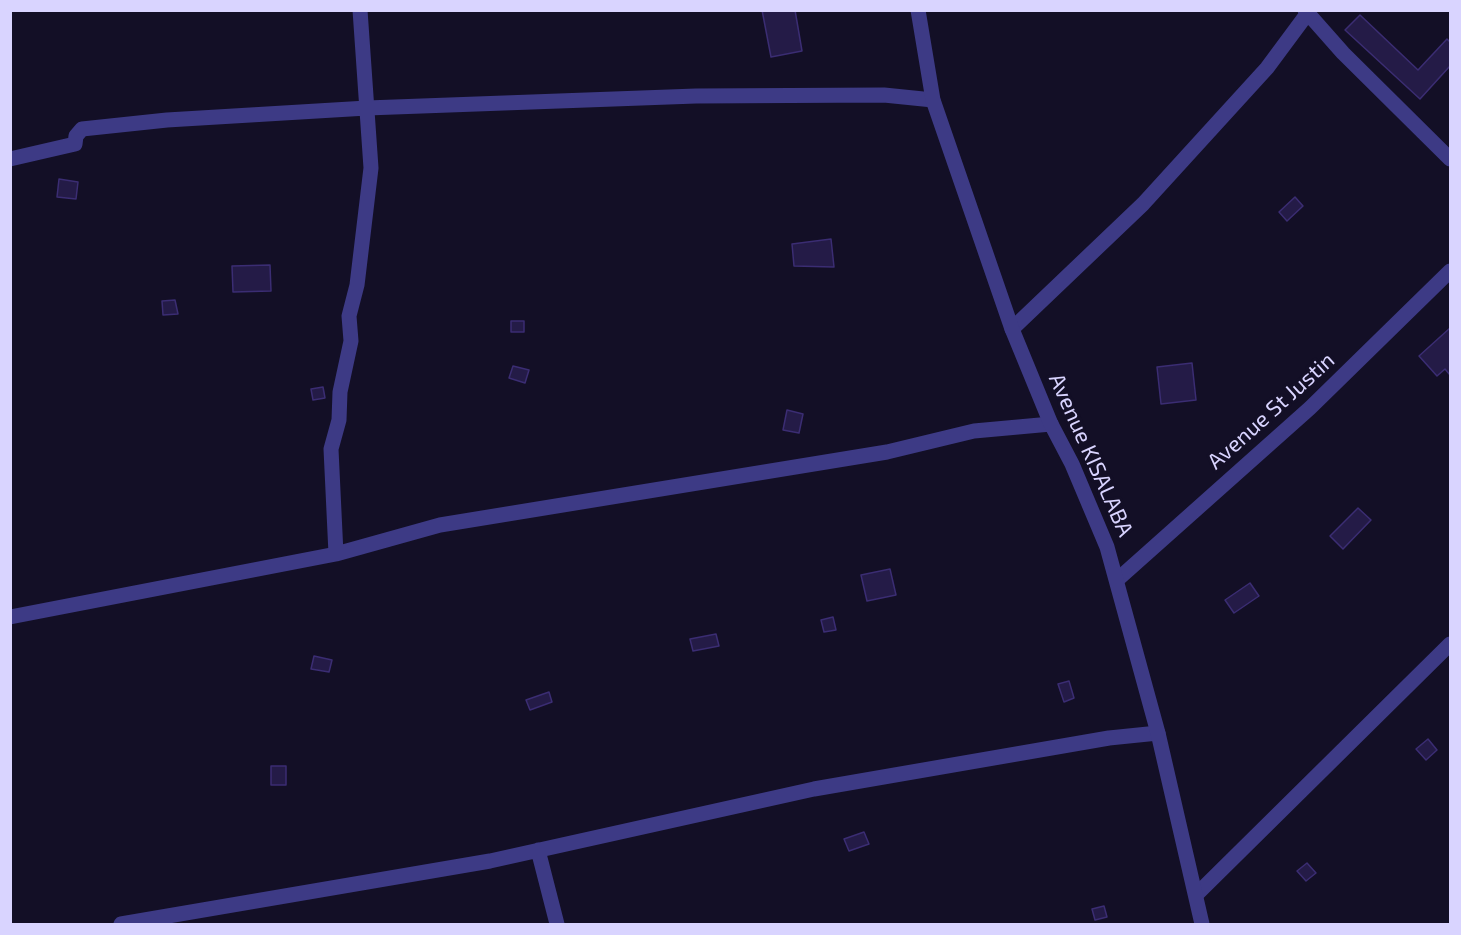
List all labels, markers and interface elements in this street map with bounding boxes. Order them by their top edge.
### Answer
street label: Avenue St Justin [1202,347,1340,475]
street label: Avenue KISALABA [1043,369,1139,541]

